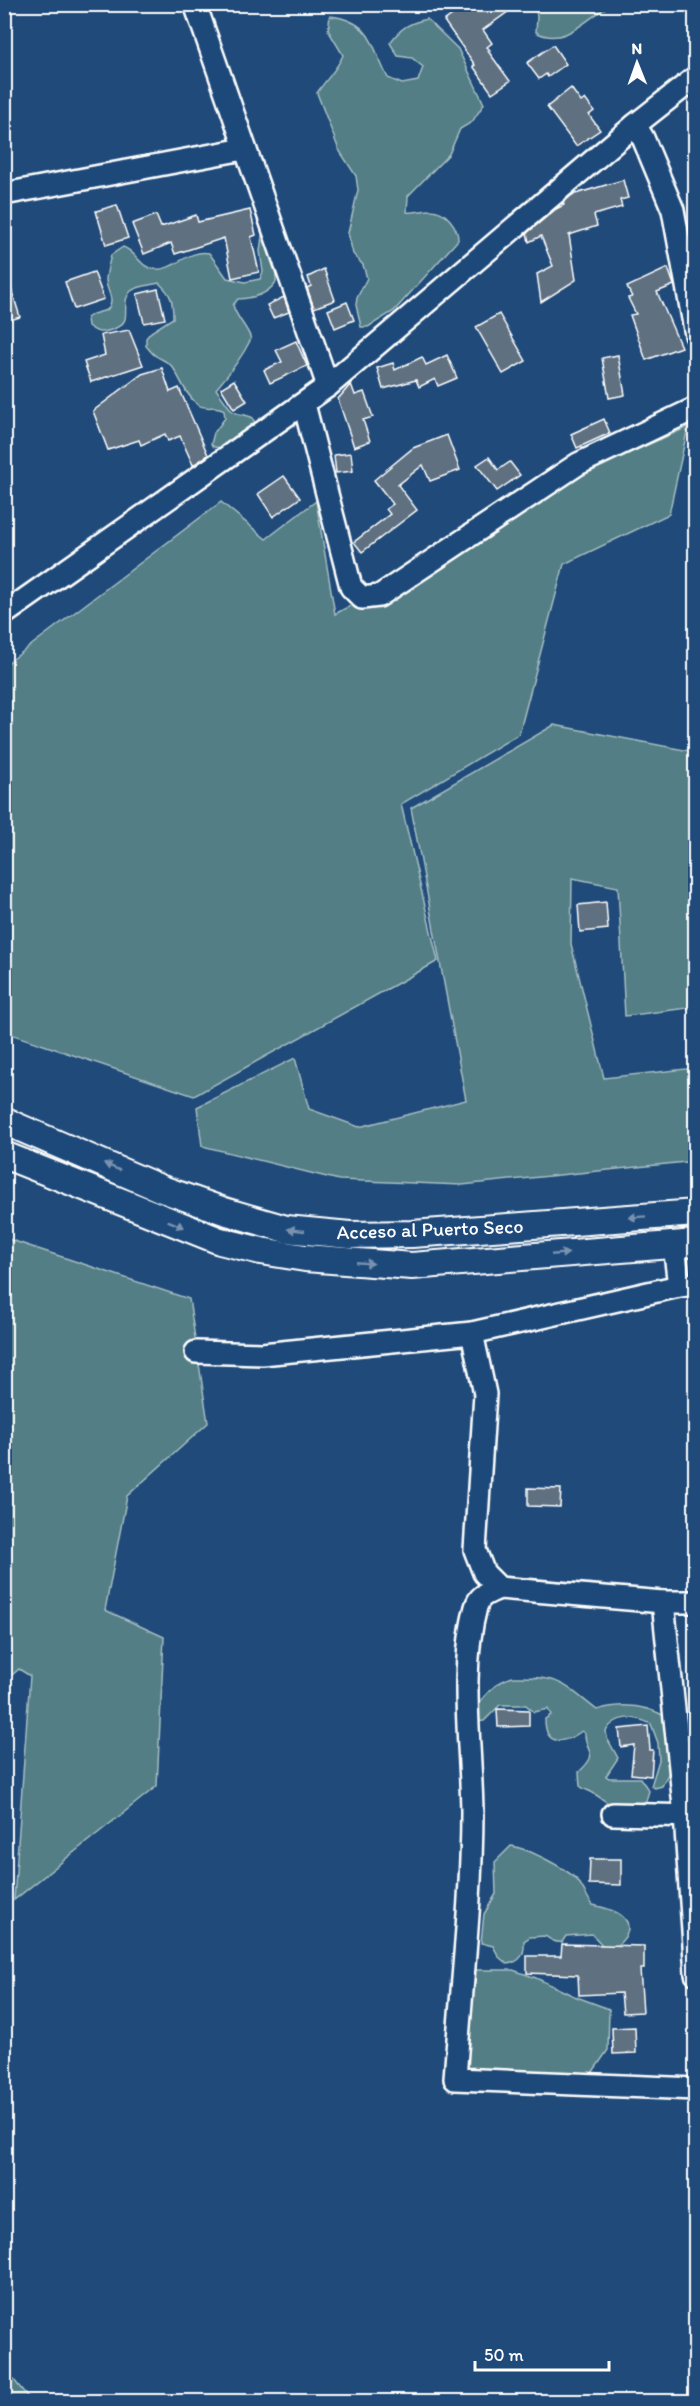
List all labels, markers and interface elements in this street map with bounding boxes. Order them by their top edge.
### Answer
north arrow [607,33,667,93]
text: N [631,39,642,58]
one-way arrow [103,1162,121,1171]
one-way arrow [628,1212,647,1222]
street label: Acceso al Puerto Seco [336,1214,524,1244]
one-way arrow [167,1219,185,1229]
one-way arrow [287,1225,306,1234]
one-way arrow [550,1249,569,1259]
one-way arrow [356,1258,375,1267]
scale bar [475,2334,608,2372]
text: 50 m [484,2344,524,2366]

